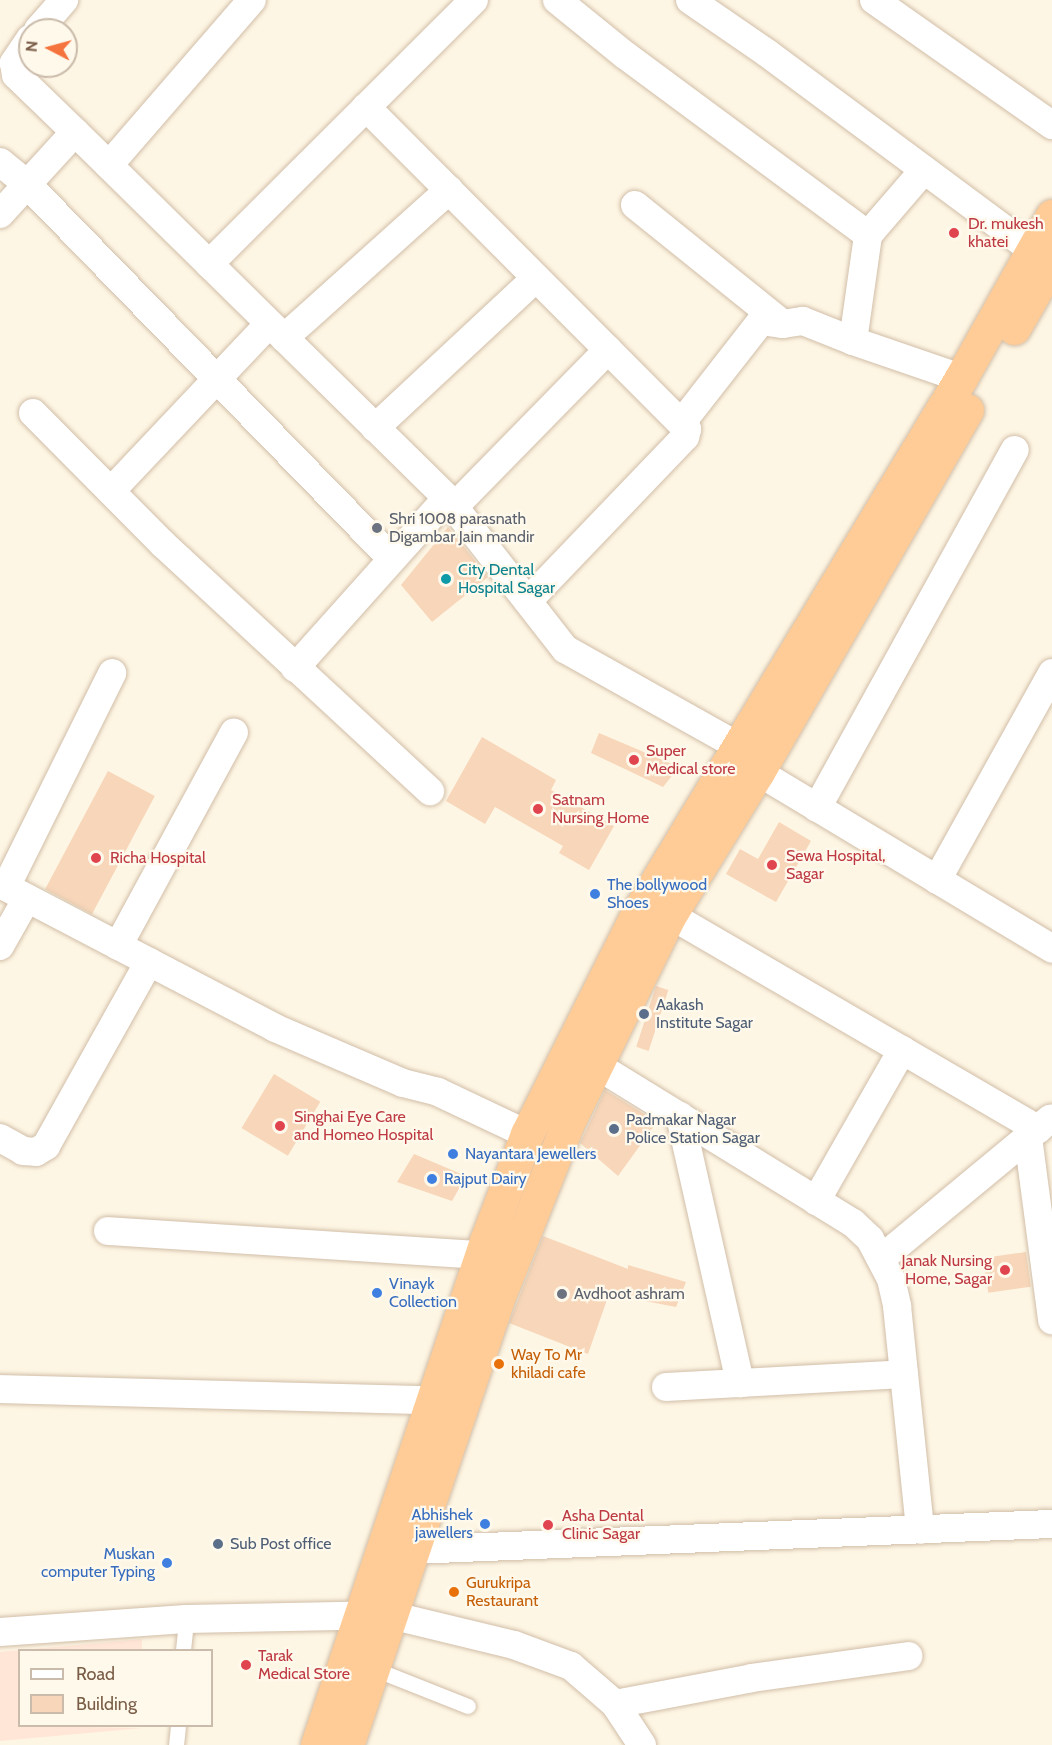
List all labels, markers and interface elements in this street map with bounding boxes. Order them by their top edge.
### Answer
north arrow [18,18,78,78]
text: N [22,40,42,53]
place label: Dr. mukesh khatei [968,214,1044,252]
marker: Dr. mukesh khatei [945,224,963,242]
place label: Shri 1008 parasnath Digambar Jain mandir [389,509,534,547]
marker: Shri 1008 parasnath Digambar Jain mandir [370,521,384,535]
place label: City Dental Hospital Sagar [458,560,555,598]
marker: City Dental Hospital Sagar [439,572,453,586]
place label: Super Medical store [646,741,735,779]
marker: Super Medical store [627,753,641,767]
place label: Satnam Nursing Home [552,790,649,828]
marker: Satnam Nursing Home [529,800,547,818]
place label: Sewa Hospital, Sagar [786,846,885,884]
place label: Richa Hospital [110,848,206,868]
marker: Richa Hospital [87,849,105,867]
marker: Sewa Hospital, Sagar [763,856,781,874]
place label: The bollywood Shoes [607,875,707,913]
marker: The bollywood Shoes [588,887,602,901]
place label: Aakash Institute Sagar [656,995,753,1033]
marker: Aakash Institute Sagar [637,1007,651,1021]
place label: Singhai Eye Care and Homeo Hospital [294,1107,433,1145]
place label: Padmakar Nagar Police Station Sagar [626,1110,760,1148]
marker: Singhai Eye Care and Homeo Hospital [271,1117,289,1135]
marker: Padmakar Nagar Police Station Sagar [607,1122,621,1136]
place label: Nayantara Jewellers [465,1144,596,1164]
marker: Nayantara Jewellers [446,1147,460,1161]
place label: Rajput Dairy [444,1169,527,1189]
marker: Rajput Dairy [425,1172,439,1186]
place label: Janak Nursing Home, Sagar [902,1251,992,1289]
marker: Janak Nursing Home, Sagar [996,1261,1014,1279]
place label: Vinayk Collection [389,1274,457,1312]
place label: Avdhoot ashram [574,1284,685,1304]
marker: Vinayk Collection [370,1286,384,1300]
marker: Avdhoot ashram [555,1287,569,1301]
place label: Way To Mr khiladi cafe [511,1345,586,1383]
marker: Way To Mr khiladi cafe [492,1357,506,1371]
place label: Abhishek jawellers [412,1505,473,1543]
place label: Asha Dental Clinic Sagar [562,1506,644,1544]
marker: Asha Dental Clinic Sagar [539,1516,557,1534]
marker: Abhishek jawellers [478,1517,492,1531]
place label: Sub Post office [230,1534,332,1554]
marker: Sub Post office [211,1537,225,1551]
place label: Muskan computer Typing [41,1544,155,1582]
marker: Muskan computer Typing [160,1556,174,1570]
place label: Gurukripa Restaurant [466,1573,538,1611]
marker: Gurukripa Restaurant [447,1585,461,1599]
place label: Tarak Medical Store [258,1646,350,1684]
legend [18,1649,213,1727]
marker: Tarak Medical Store [239,1658,253,1672]
text: Road [76,1663,115,1685]
text: Building [76,1693,137,1715]

